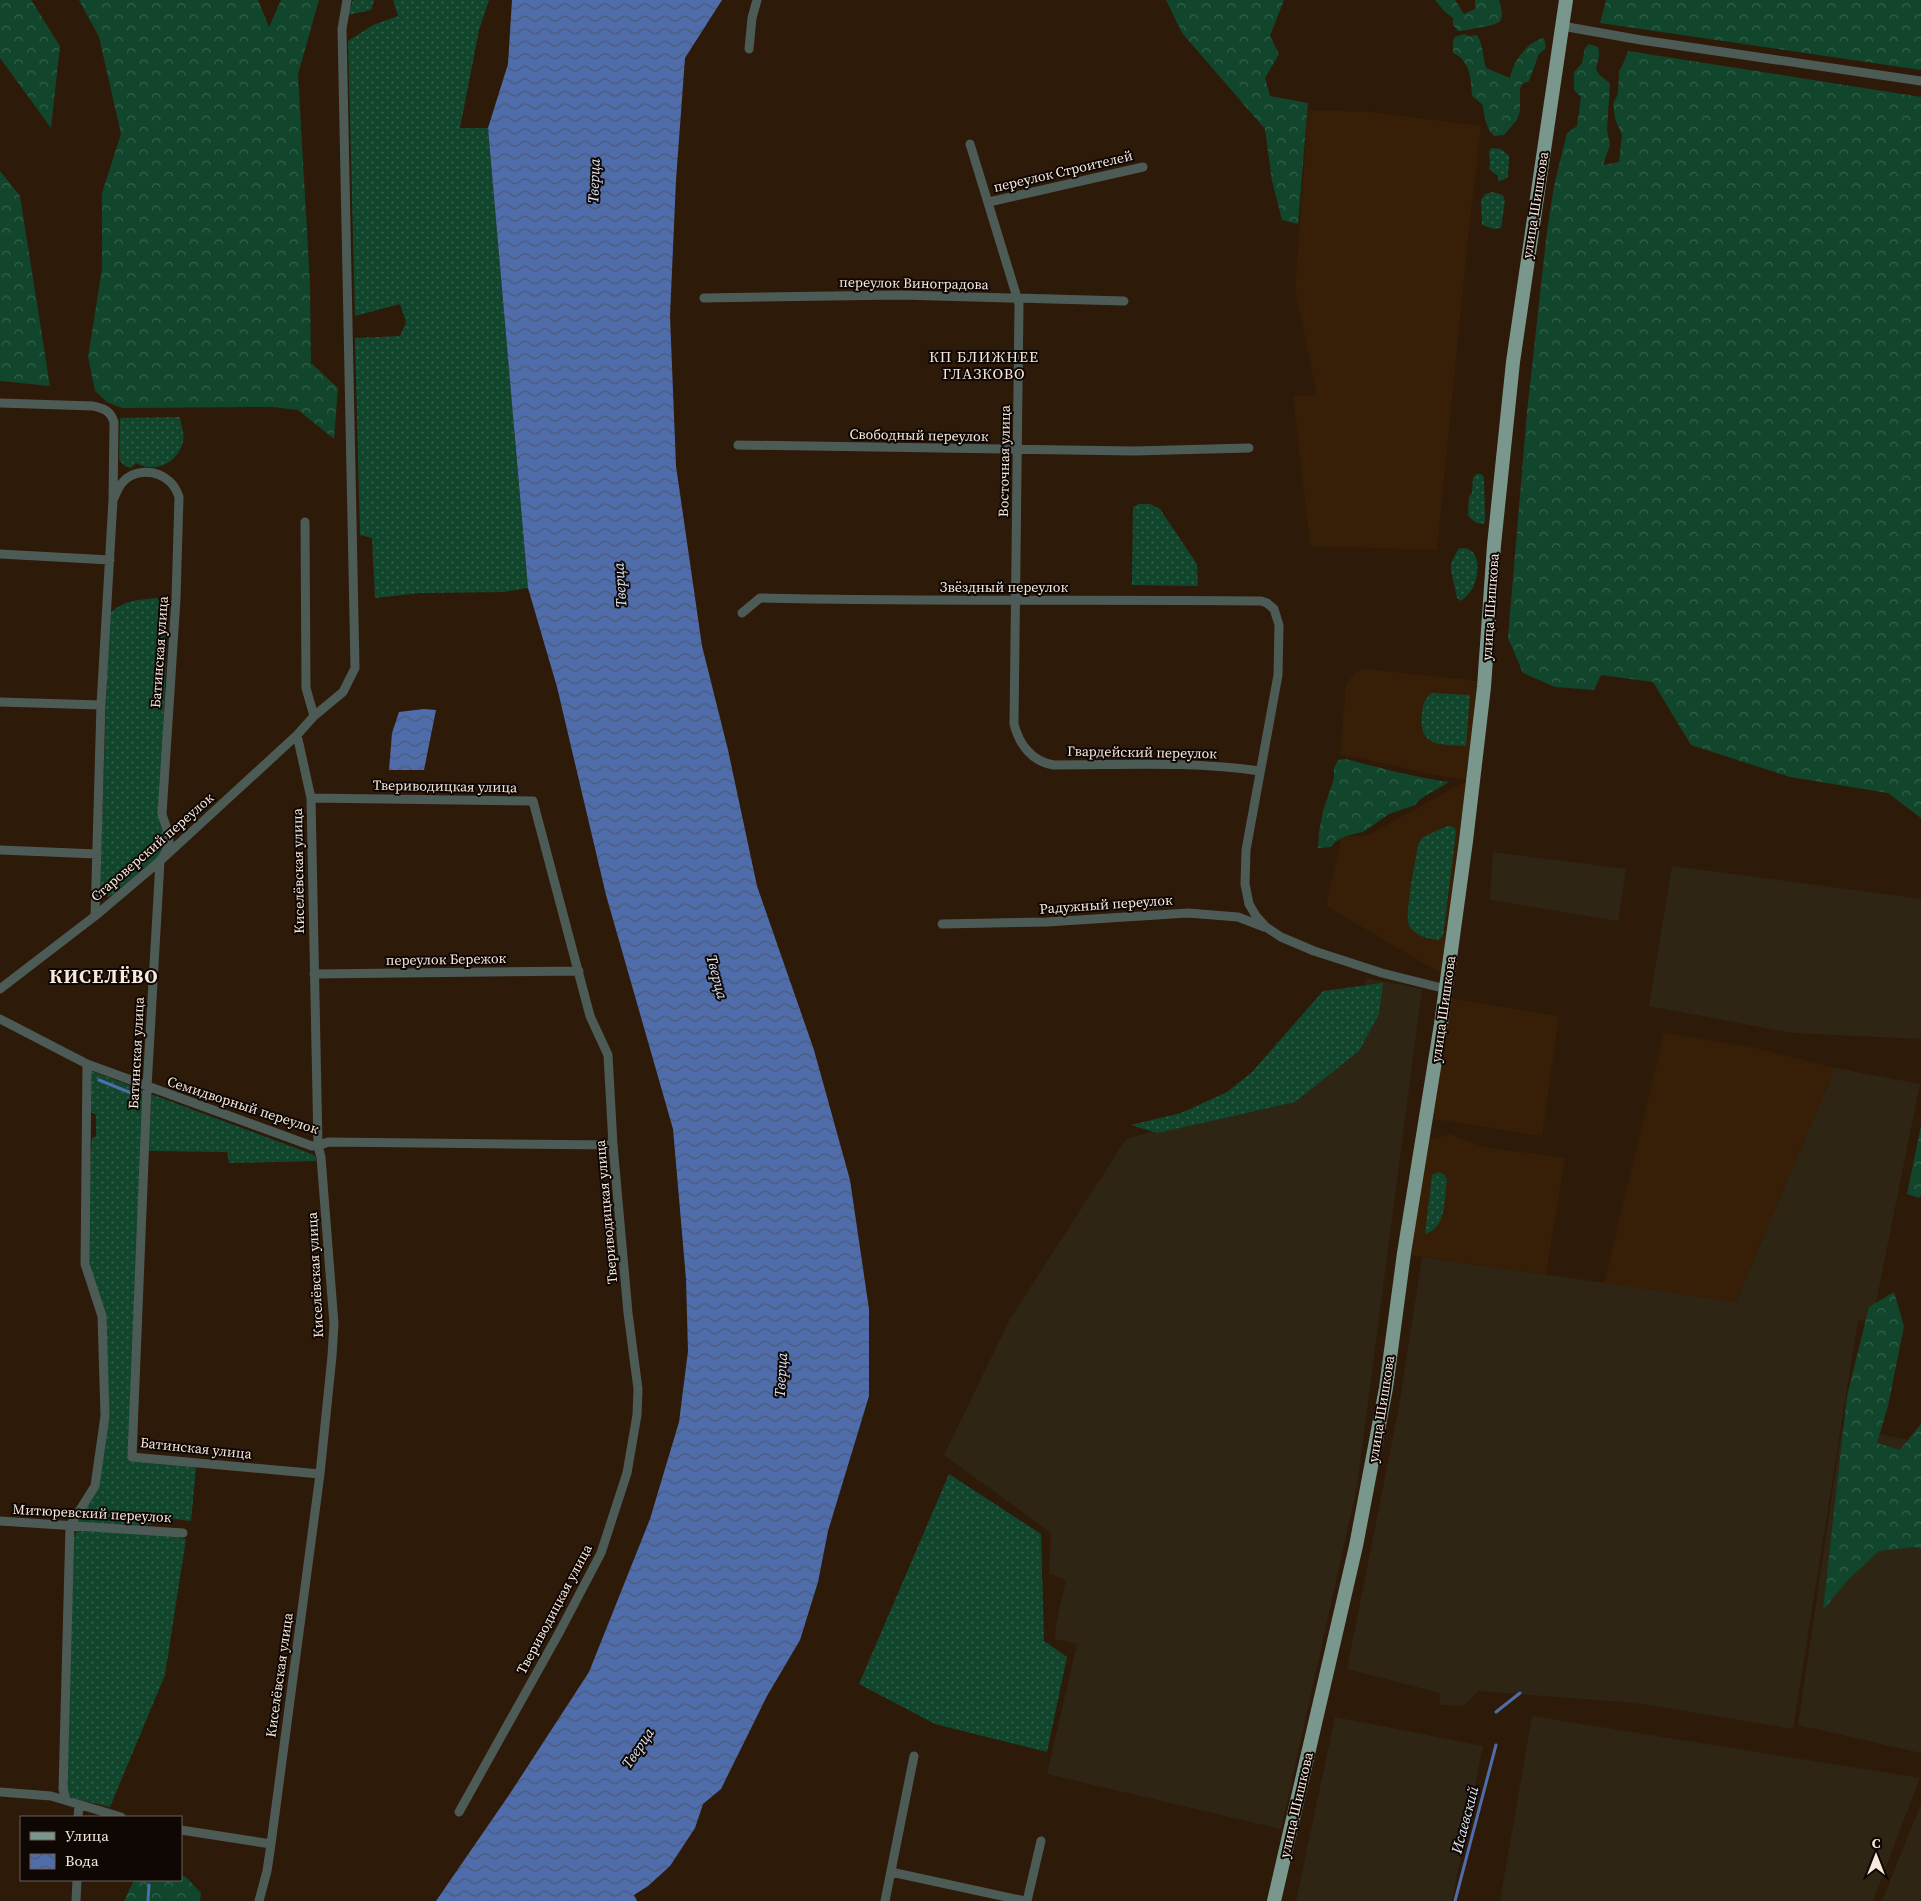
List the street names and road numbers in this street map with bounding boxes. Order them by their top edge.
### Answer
street label: переулок Строителей [991,145,1135,197]
street label: улица Шишкова [1517,149,1553,260]
street label: переулок Виноградова [839,272,990,294]
street label: Восточная улица [993,404,1015,517]
street label: Свободный переулок [849,424,989,446]
street label: улица Шишкова [1476,552,1504,661]
street label: Звёздный переулок [940,577,1068,597]
street label: Батинская улица [145,594,173,709]
street label: Гвардейский переулок [1067,741,1217,763]
street label: Твериводицкая улица [373,775,518,797]
street label: Староверский переулок [86,788,218,906]
street label: Киселёвская улица [287,807,309,934]
street label: Радужный переулок [1039,889,1173,919]
street label: переулок Бережок [386,948,507,970]
street label: улица Шишкова [1426,953,1461,1064]
street label: Батинская улица [123,996,149,1110]
street label: Семидворный переулок [165,1071,322,1139]
street label: Твериводицкая улица [590,1138,622,1285]
street label: Киселёвская улица [302,1211,328,1338]
street label: улица Шишкова [1363,1353,1399,1464]
street label: Батинская улица [139,1432,254,1464]
street label: Митюревский переулок [12,1499,172,1527]
street label: Твериводицкая улица [511,1540,597,1678]
street label: Киселёвская улица [260,1611,298,1739]
street label: улица Шишкова [1274,1749,1318,1860]

